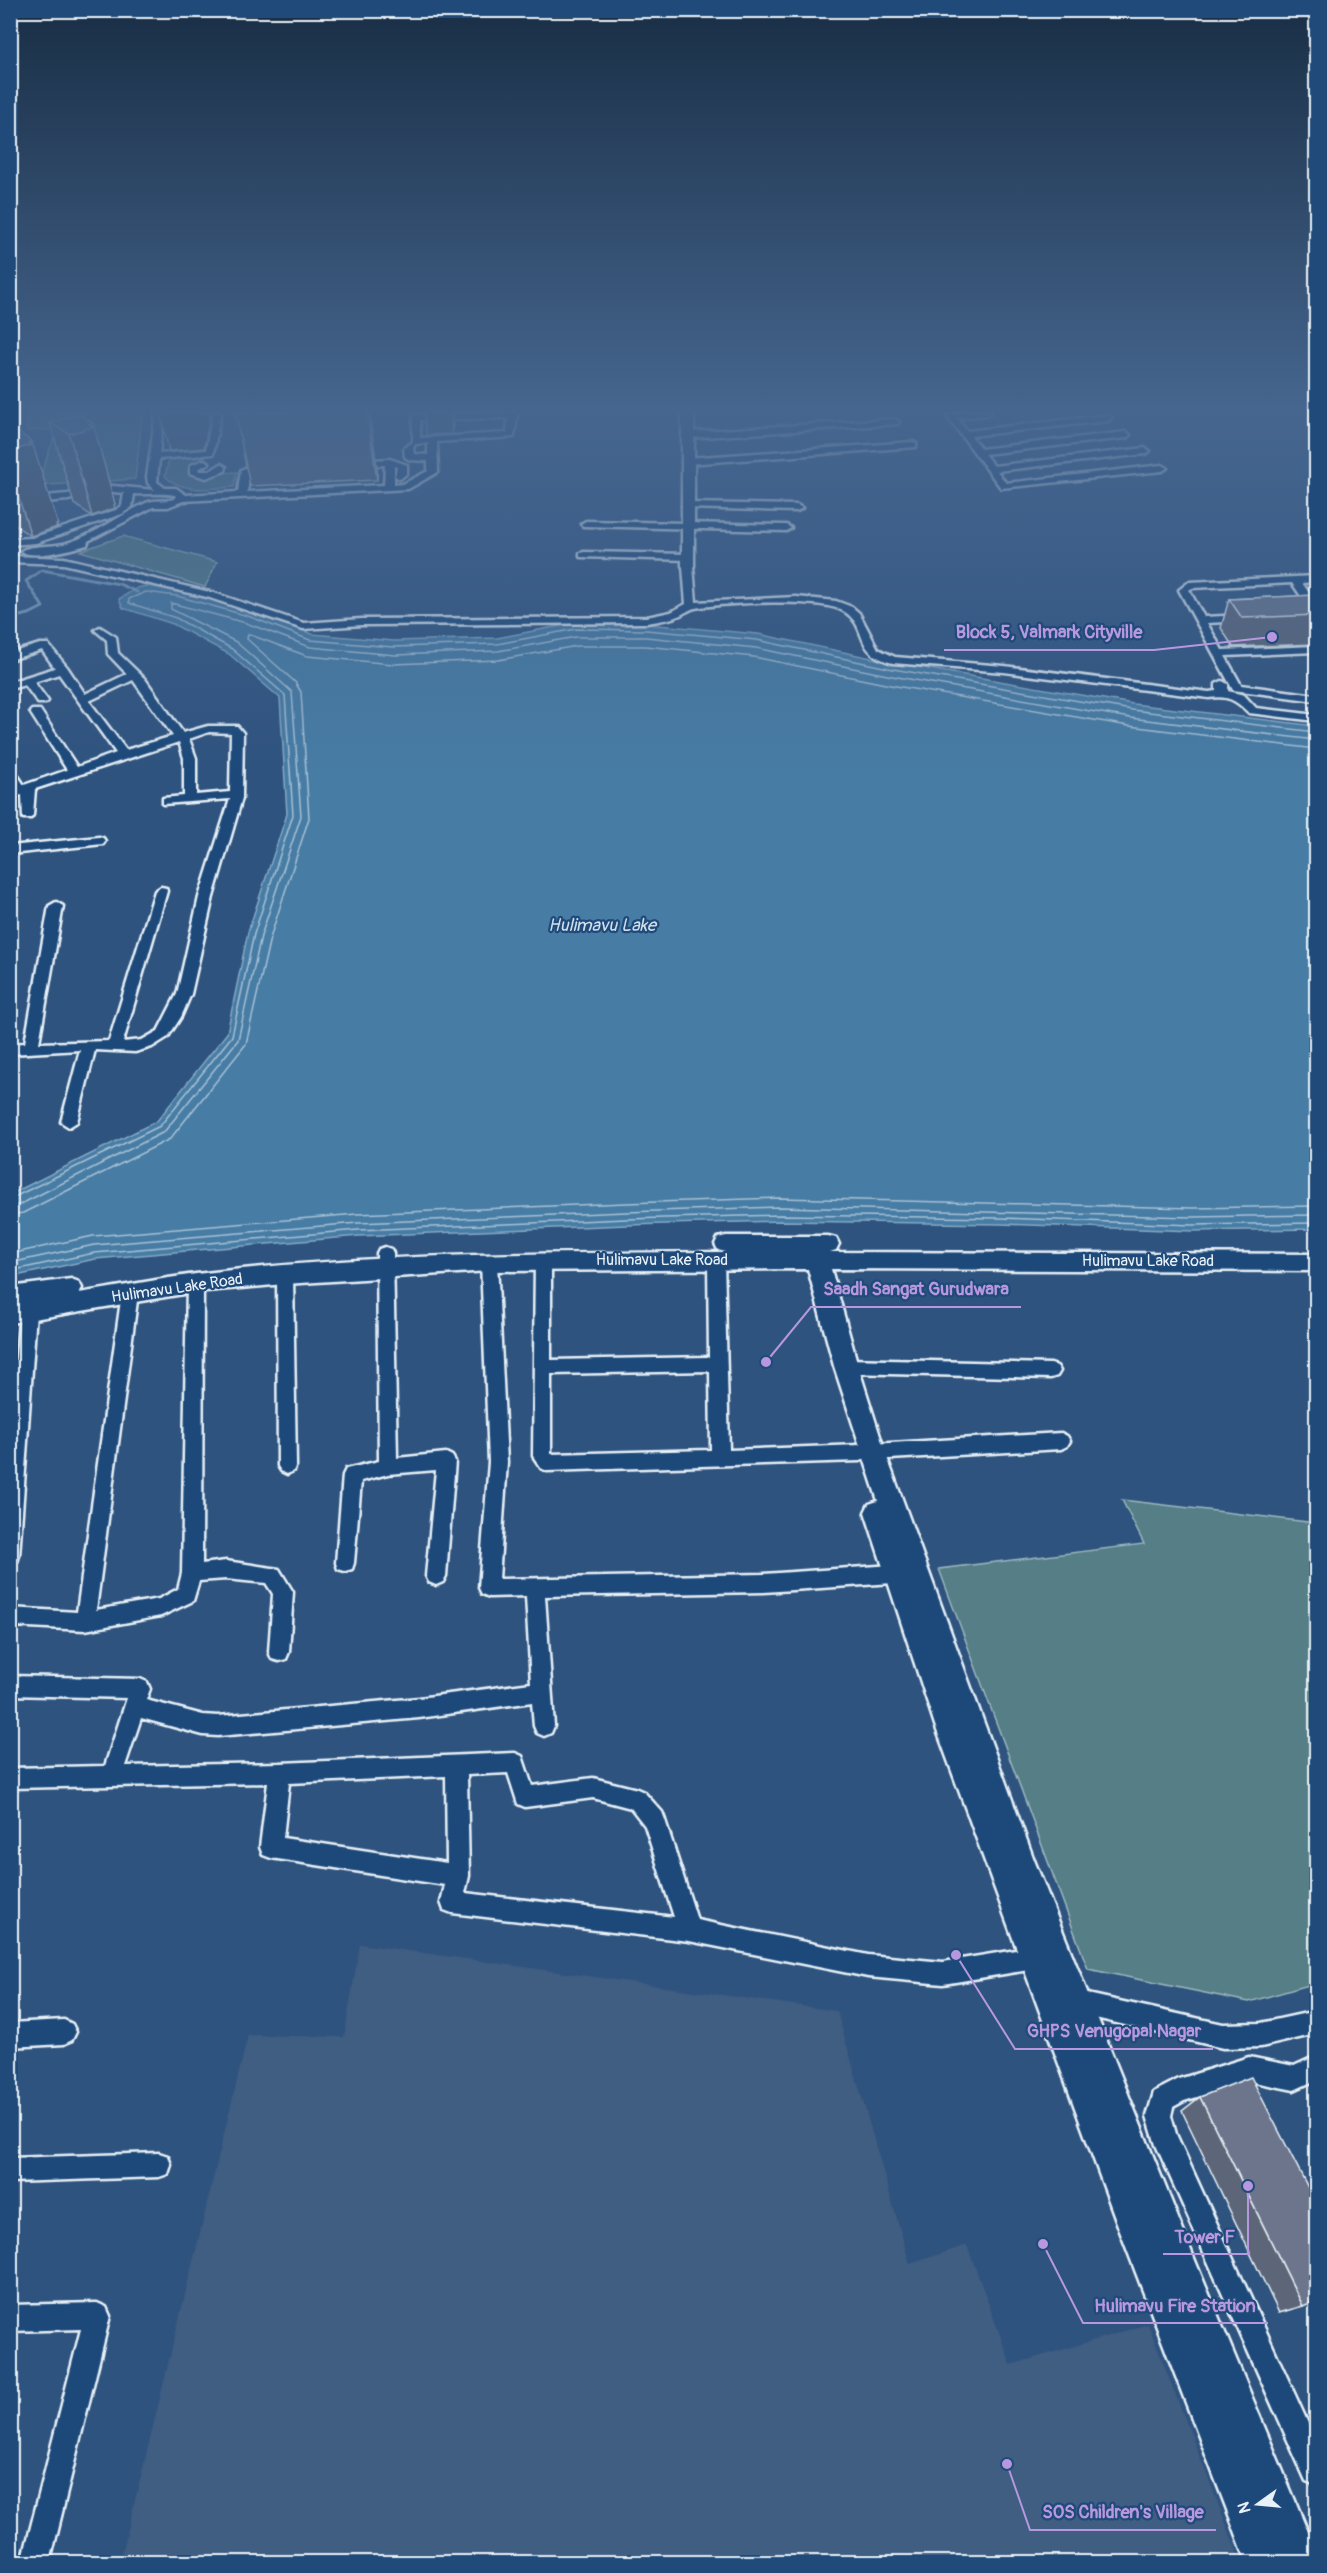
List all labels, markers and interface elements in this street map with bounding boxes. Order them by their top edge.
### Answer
callout: Block 5, Valmark Cityville [944,614,1154,650]
text: Block 5, Valmark Cityville [956,621,1143,644]
water label: Hulimavu Lake [548,914,658,937]
street label: Hulimavu Lake Road [596,1250,728,1270]
street label: Hulimavu Lake Road [1082,1251,1214,1271]
street label: Hulimavu Lake Road [110,1269,244,1307]
callout: Saadh Sangat Gurudwara [811,1271,1021,1307]
text: Saadh Sangat Gurudwara [823,1278,1009,1301]
callout: GHPS Venugopal Nagar [1015,2013,1213,2049]
text: GHPS Venugopal Nagar [1027,2020,1202,2043]
callout: Tower F [1163,2218,1248,2254]
text: Tower F [1174,2226,1236,2249]
callout: Hulimavu Fire Station [1083,2287,1268,2323]
text: Hulimavu Fire Station [1094,2295,1256,2318]
north arrow [1228,2474,1288,2534]
callout: SOS Children's Village [1030,2494,1216,2530]
text: N [1233,2500,1256,2515]
text: SOS Children's Village [1042,2501,1205,2524]

